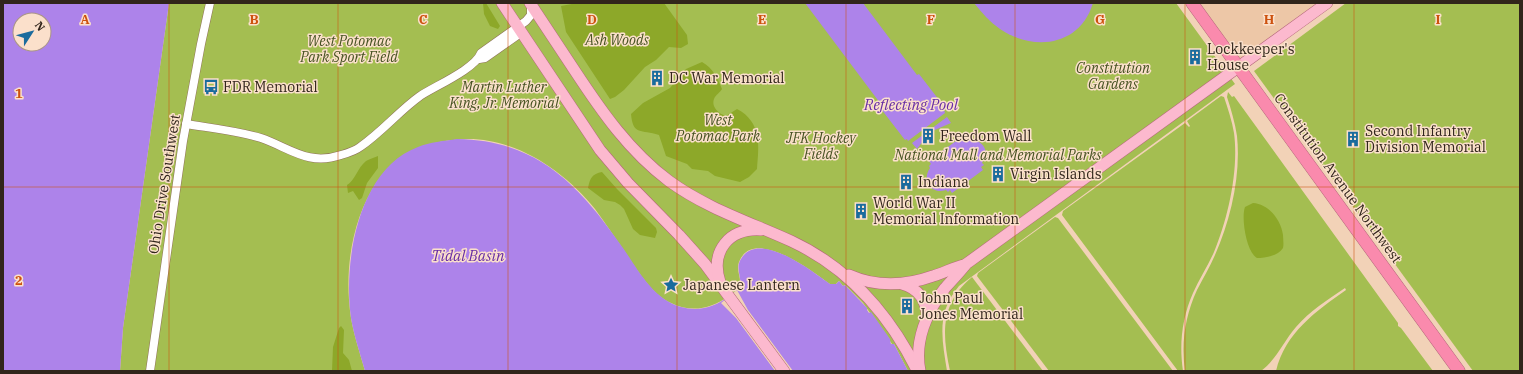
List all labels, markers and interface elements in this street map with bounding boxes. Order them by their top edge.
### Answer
text: A [80,11,90,28]
text: B [249,11,259,28]
text: C [419,11,428,28]
text: D [587,11,597,28]
text: E [758,11,766,28]
text: F [927,11,935,28]
text: G [1095,11,1105,28]
text: H [1264,11,1275,28]
text: I [1436,11,1441,28]
north arrow [12,12,52,52]
text: N [32,18,48,34]
park label: Ash Woods [584,31,650,49]
park label: West Potomac Park Sport Field [299,32,398,66]
place label: Lockkeeper's House [1207,40,1295,74]
building icon: Lockkeeper's House [1186,48,1204,66]
park label: Constitution Gardens [1076,59,1150,93]
building icon: DC War Memorial [648,69,666,87]
place label: DC War Memorial [669,69,785,87]
bus stop icon: FDR Memorial [202,78,220,96]
place label: FDR Memorial [223,78,318,96]
park label: Martin Luther King, Jr. Memorial [448,78,560,112]
text: 1 [15,85,23,102]
street label: Constitution Avenue Northwest [1270,89,1406,267]
water label: Reflecting Pool [863,95,959,114]
park label: West Potomac Park [675,111,761,145]
street label: Ohio Drive Southwest [144,113,184,255]
place label: Second Infantry Division Memorial [1365,122,1486,156]
building icon: Freedom Wall [919,127,937,145]
place label: Freedom Wall [940,127,1032,145]
park label: JFK Hockey Fields [785,129,857,163]
building icon: Second Infantry Division Memorial [1344,130,1362,148]
park label: National Mall and Memorial Parks [893,146,1102,164]
building icon: Virgin Islands [989,165,1007,183]
place label: Virgin Islands [1010,165,1102,183]
building icon: Indiana [897,173,915,191]
place label: Indiana [918,173,969,191]
place label: World War II Memorial Information [873,194,1019,228]
building icon: World War II Memorial Information [852,202,870,220]
water label: Tidal Basin [431,246,505,265]
text: 2 [15,272,23,289]
place icon: Japanese Lantern [662,276,680,294]
place label: Japanese Lantern [683,276,800,294]
place label: John Paul Jones Memorial [919,289,1023,323]
building icon: John Paul Jones Memorial [898,297,916,315]

